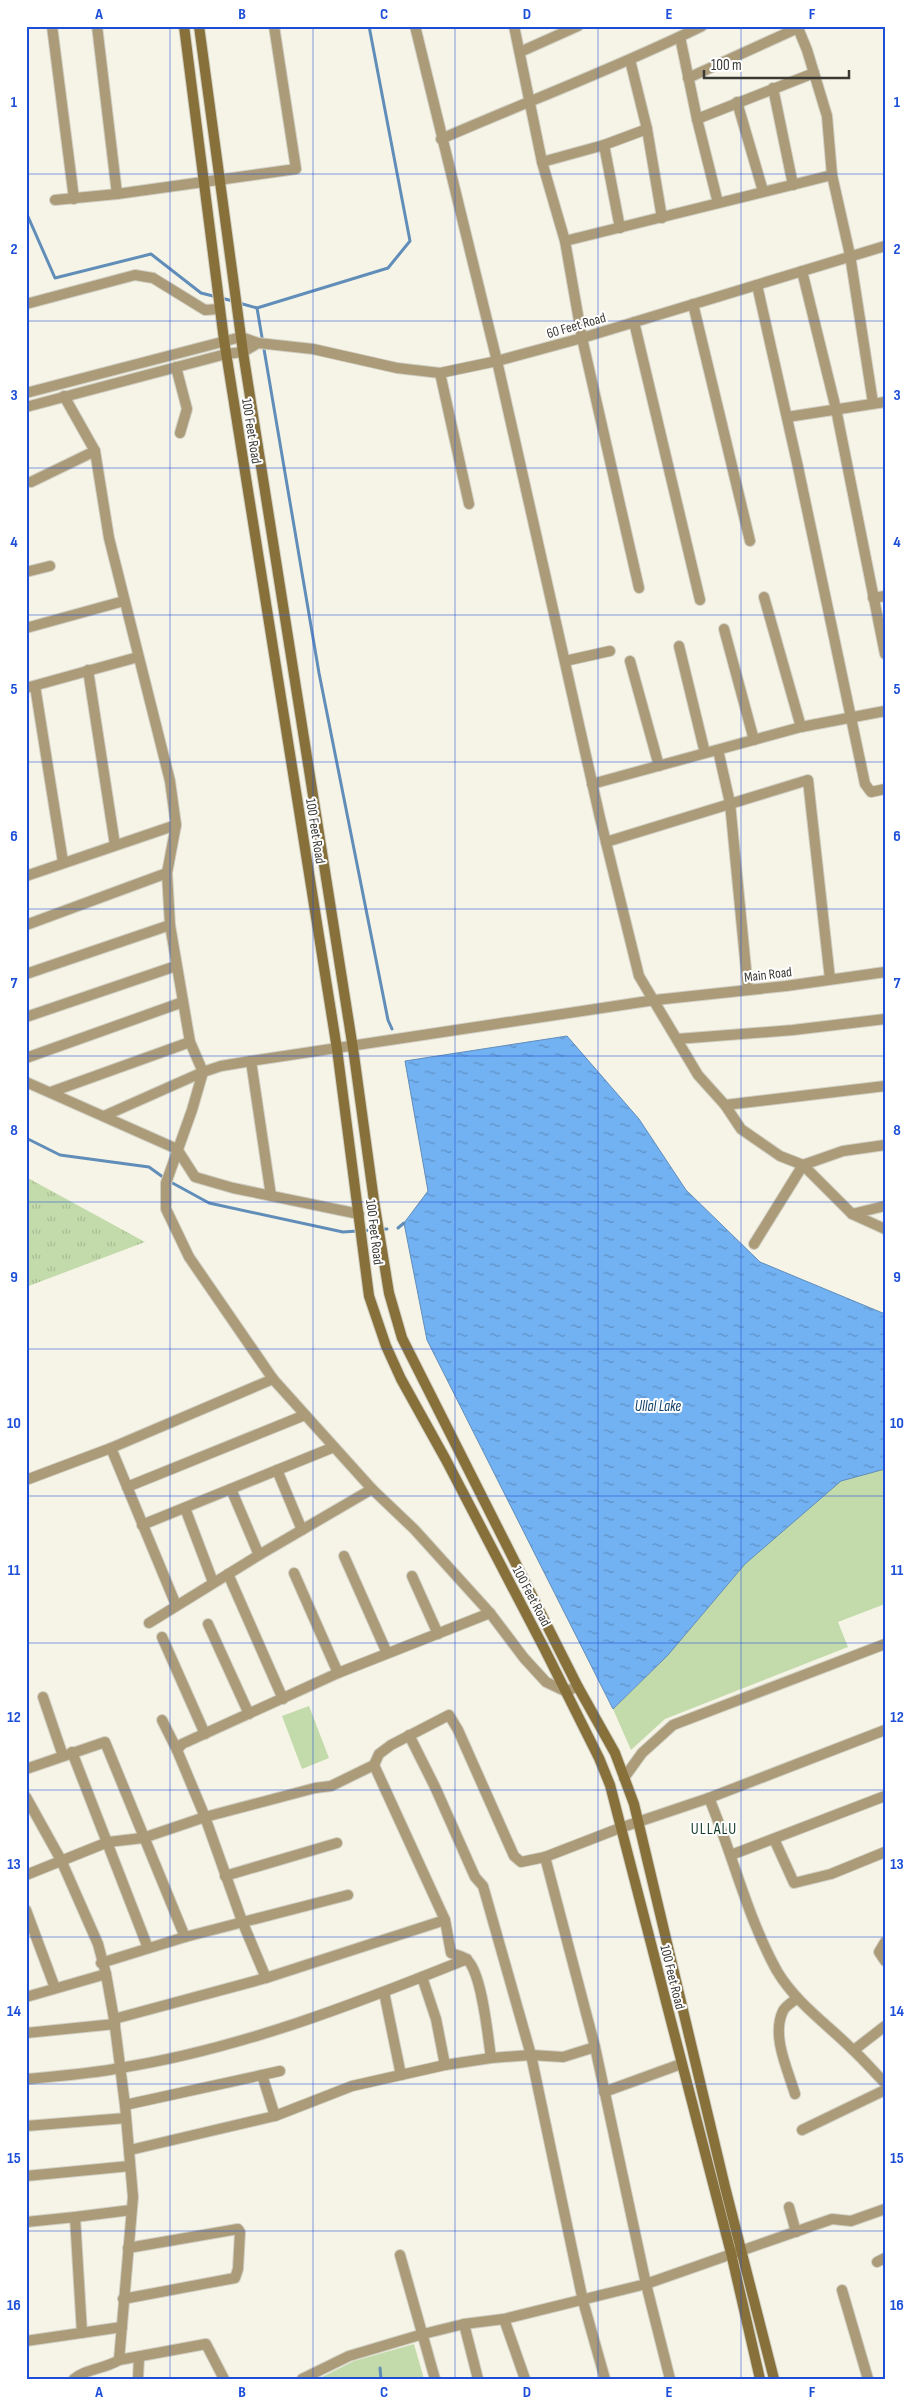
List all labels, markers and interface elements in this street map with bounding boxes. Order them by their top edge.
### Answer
text: A [94,5,103,24]
text: B [238,5,246,24]
text: C [380,5,388,24]
text: D [523,5,531,24]
text: E [666,5,673,24]
text: F [809,5,816,24]
scale bar [704,48,848,80]
text: 100 m [711,56,742,75]
text: 1 [11,93,18,112]
text: 1 [894,93,901,112]
text: 2 [10,240,18,259]
text: 2 [893,240,901,259]
street label: 60 Feet Road [545,309,608,342]
text: 3 [10,386,18,405]
text: 3 [893,386,901,405]
street label: 100 Feet Road [238,397,265,465]
text: 4 [10,533,18,552]
text: 4 [893,533,901,552]
text: 5 [10,680,18,699]
text: 5 [893,680,901,699]
street label: 100 Feet Road [302,797,329,865]
text: 6 [10,827,18,846]
text: 6 [893,827,901,846]
street label: Main Road [743,963,793,986]
text: 7 [11,974,18,993]
text: 7 [894,974,901,993]
text: 8 [10,1121,18,1140]
text: 8 [893,1121,901,1140]
street label: 100 Feet Road [362,1198,387,1266]
text: 9 [10,1268,18,1287]
text: 9 [893,1268,901,1287]
water label: Ullal Lake [635,1397,681,1416]
text: 10 [7,1414,21,1433]
text: 10 [890,1414,904,1433]
text: 11 [8,1561,21,1580]
text: 11 [891,1561,904,1580]
street label: 100 Feet Road [509,1563,555,1629]
text: 12 [7,1708,21,1727]
text: 12 [890,1708,904,1727]
district label: ULLALU [691,1820,737,1839]
text: 13 [7,1855,21,1874]
text: 13 [890,1855,904,1874]
street label: 100 Feet Road [656,1943,689,2011]
text: 14 [7,2002,21,2021]
text: 14 [890,2002,904,2021]
text: 15 [7,2149,21,2168]
text: 15 [890,2149,904,2168]
text: 16 [7,2296,21,2315]
text: 16 [890,2296,904,2315]
text: A [94,2383,103,2402]
text: B [238,2383,246,2402]
text: C [380,2383,388,2402]
text: D [523,2383,531,2402]
text: E [666,2383,673,2402]
text: F [809,2383,816,2402]

